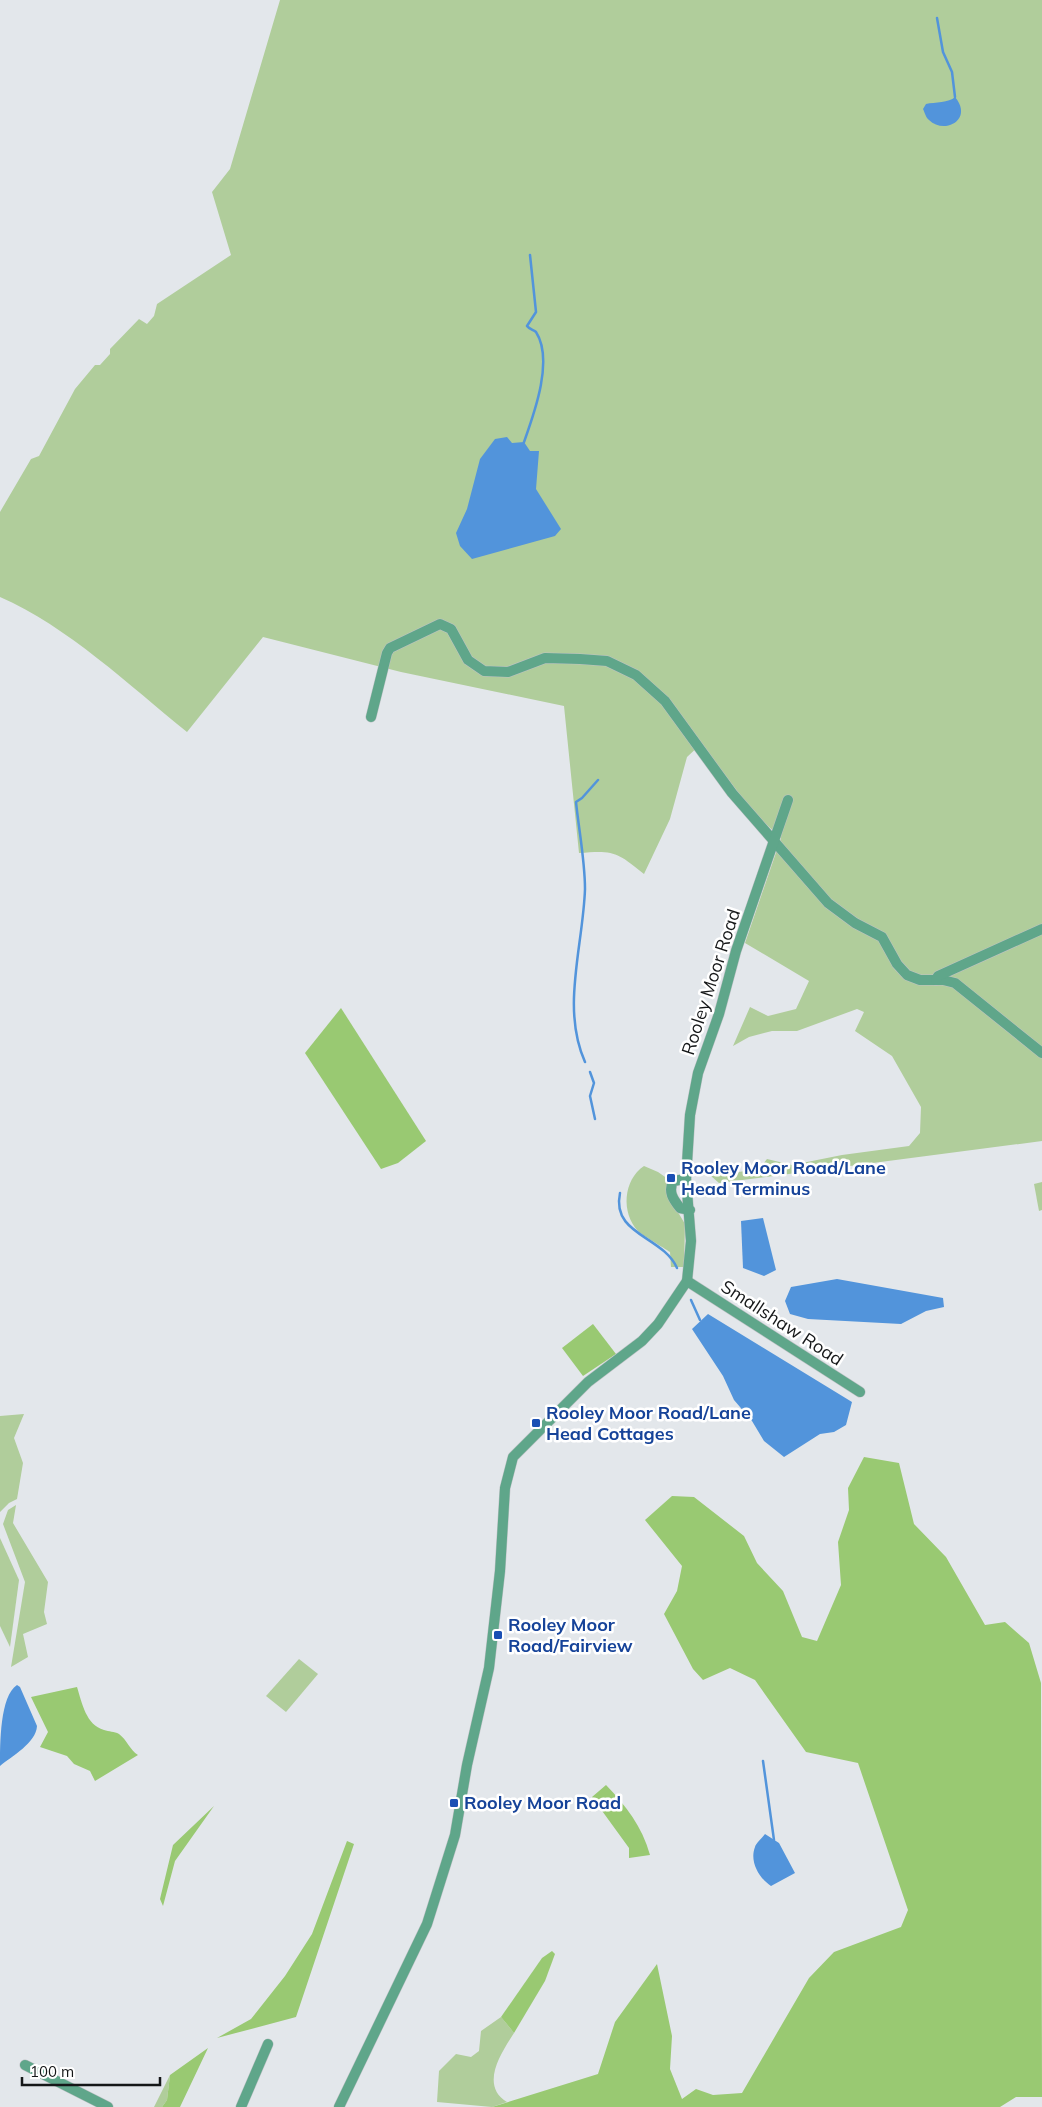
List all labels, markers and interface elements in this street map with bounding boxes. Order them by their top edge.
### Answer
street label: Rooley Moor Road [676,906,745,1058]
place label: Rooley Moor Road/Lane Head Terminus [681,1156,886,1200]
marker: Rooley Moor Road/Lane Head Terminus [665,1172,677,1184]
street label: Smallshaw Road [717,1275,848,1371]
place label: Rooley Moor Road/Lane Head Cottages [546,1401,751,1445]
marker: Rooley Moor Road/Lane Head Cottages [530,1417,542,1429]
place label: Rooley Moor Road/Fairview [508,1613,633,1657]
marker: Rooley Moor Road/Fairview [492,1629,504,1641]
place label: Rooley Moor Road [464,1791,621,1814]
marker: Rooley Moor Road [448,1797,460,1809]
scale bar [22,2054,160,2086]
text: 100 m [30,2062,74,2081]

